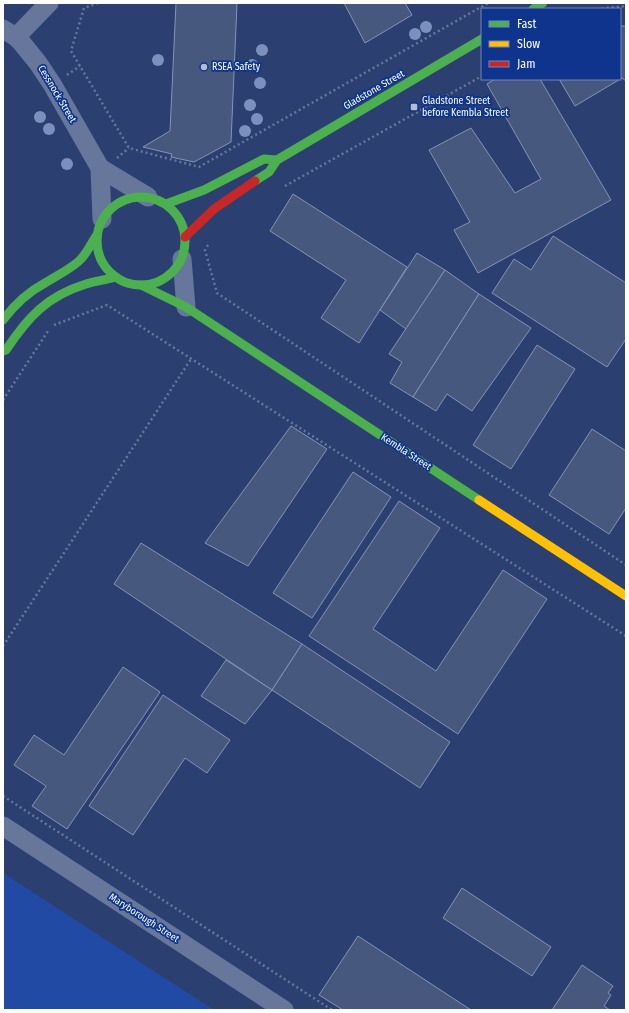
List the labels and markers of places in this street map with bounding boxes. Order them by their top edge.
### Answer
place label: RSEA Safety [212,61,261,73]
marker: RSEA Safety [199,62,209,72]
place label: Gladstone Street before Kembla Street [422,95,509,119]
marker: Gladstone Street before Kembla Street [409,102,419,112]

